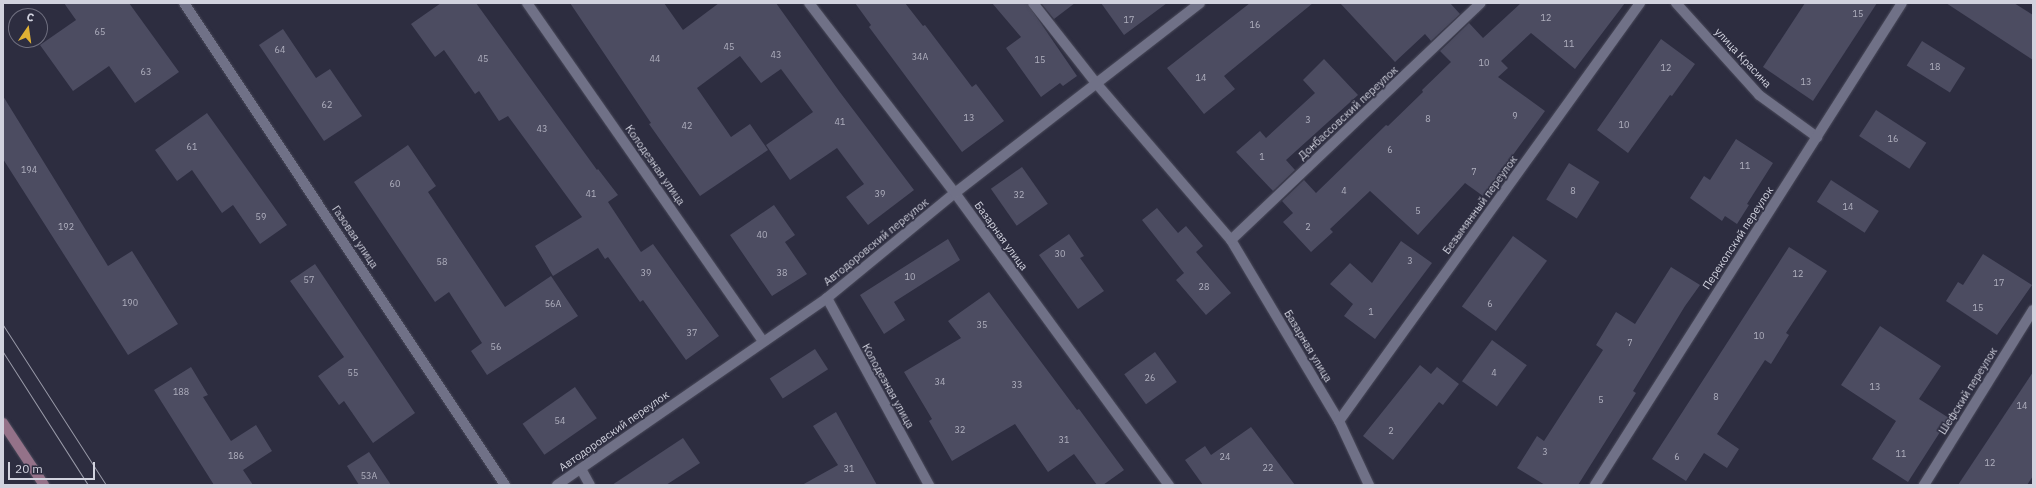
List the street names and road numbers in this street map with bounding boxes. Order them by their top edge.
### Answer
street label: улица Красина [1712,25,1774,91]
street label: Донбассовский переулок [1295,63,1401,163]
street label: Колодезная улица [622,122,688,208]
street label: Безымянный переулок [1440,153,1520,257]
street label: Перекопский переулок [1700,184,1776,292]
street label: Автодоровский переулок [821,196,931,288]
street label: Базарная улица [972,199,1030,273]
street label: Газовая улица [329,203,381,271]
street label: Базарная улица [1281,308,1335,384]
street label: Колодезная улица [859,341,917,431]
street label: Шефский переулок [1936,345,2000,437]
street label: Автодоровский переулок [556,388,672,474]

